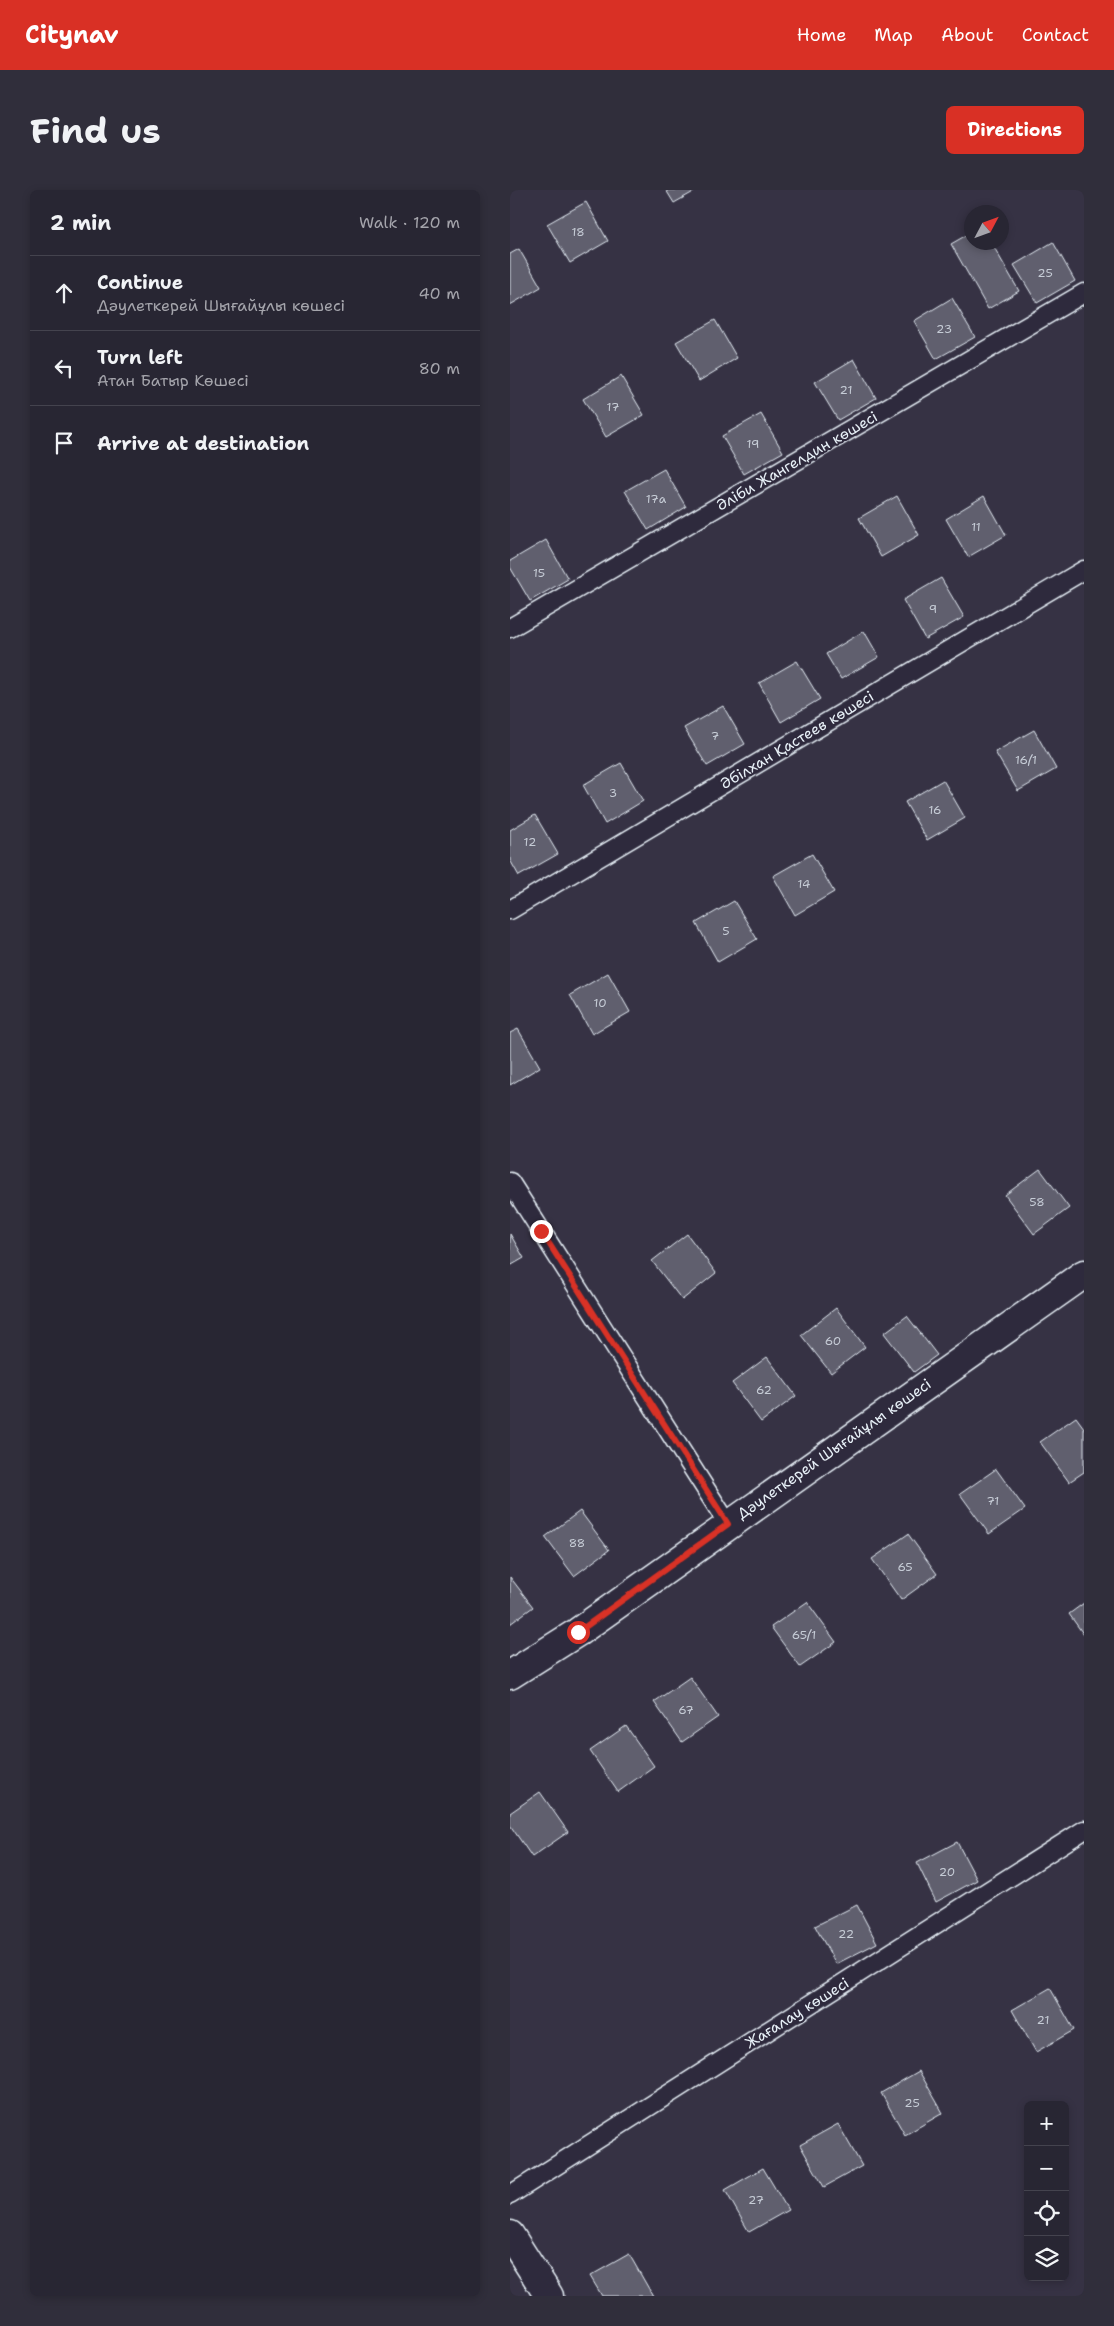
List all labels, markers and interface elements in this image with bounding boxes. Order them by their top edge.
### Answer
text: Citynav [25,19,119,51]
text: Home [797,23,846,47]
text: Map [874,23,913,47]
text: About [941,23,994,47]
text: Contact [1022,23,1089,47]
button: Directions [946,106,1084,154]
text: Find us [30,107,161,154]
north arrow [964,205,1009,250]
text: 2 min [50,209,111,237]
text: Walk · 120 m [359,212,460,233]
house number: 18 [571,224,585,240]
house number: 25 [1037,265,1053,281]
text: Continue [97,270,183,295]
icon: ahead [50,279,78,307]
text: 40 m [418,283,460,304]
text: Дәулеткерей Шығайұлы көшесі [97,295,345,316]
house number: 23 [936,321,952,337]
text: Turn left [97,345,183,370]
icon: left [50,354,78,382]
text: 80 m [419,358,460,379]
text: Атан Батыр Көшесі [97,370,249,391]
house number: 21 [840,382,852,398]
house number: 17 [607,399,619,415]
street label: Әліби Жангелдин көшесі [713,407,881,515]
icon: arrive [50,429,78,457]
text: Arrive at destination [97,431,309,456]
house number: 19 [747,436,759,452]
house number: 17а [646,491,667,507]
house number: 11 [971,519,981,535]
house number: 15 [533,565,545,581]
house number: 9 [929,601,937,617]
street label: Әбілхан Қастеев көшесі [717,686,877,794]
house number: 7 [711,728,719,744]
house number: 16/1 [1015,752,1037,768]
house number: 3 [609,785,617,801]
house number: 16 [928,802,942,818]
house number: 12 [524,834,536,850]
house number: 14 [798,876,810,892]
house number: 5 [722,923,730,939]
house number: 10 [593,995,607,1011]
house number: 58 [1029,1194,1045,1210]
route end [530,1220,553,1243]
house number: 60 [825,1333,841,1349]
street label: Дәулеткерей Шығайұлы көшесі [733,1374,935,1524]
house number: 62 [756,1382,772,1398]
house number: 71 [987,1493,999,1509]
house number: 88 [569,1535,585,1551]
house number: 65 [897,1559,913,1575]
route start [567,1621,590,1644]
house number: 65/1 [792,1627,816,1643]
house number: 67 [678,1702,694,1718]
house number: 20 [939,1864,955,1880]
house number: 22 [838,1926,854,1942]
street label: Жағалау көшесі [741,1973,853,2053]
house number: 21 [1037,2012,1049,2028]
house number: 25 [904,2095,920,2111]
map controls [1024,2101,1069,2281]
button: + [1024,2101,1069,2146]
button: − [1024,2146,1069,2191]
button: locate [1024,2191,1069,2236]
house number: 27 [748,2192,764,2208]
button: layers [1024,2236,1069,2281]

